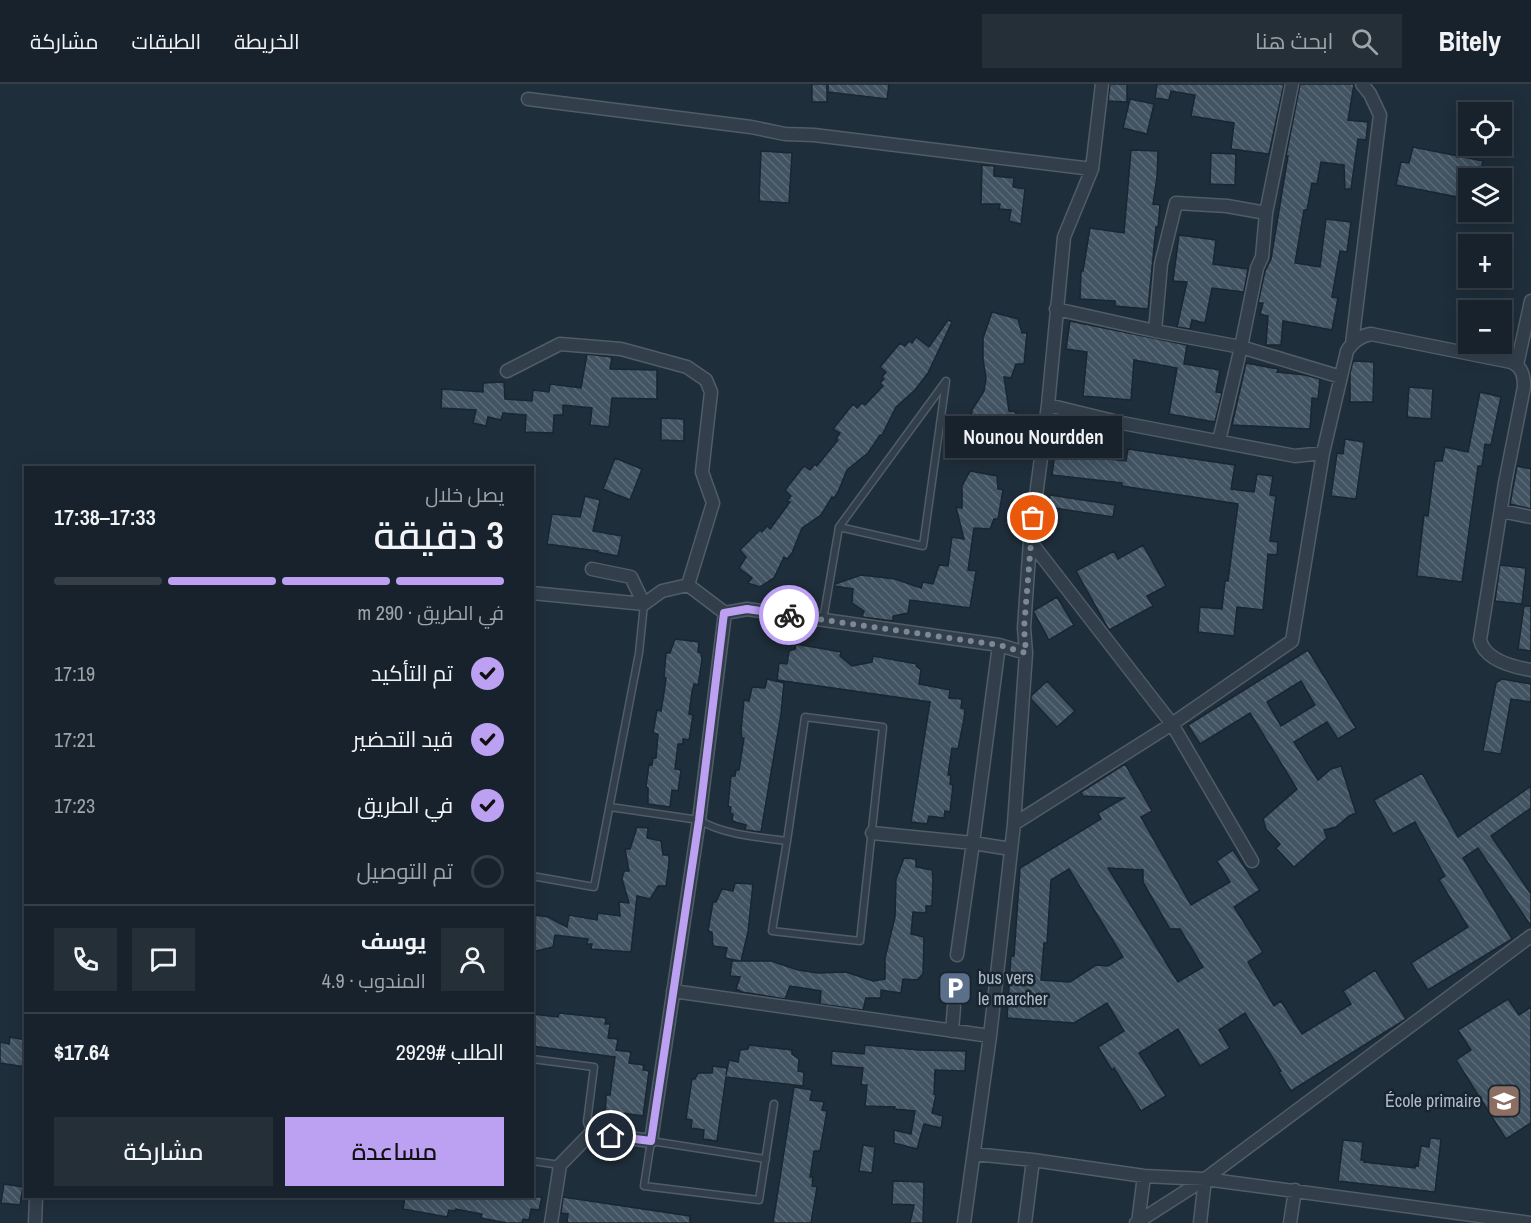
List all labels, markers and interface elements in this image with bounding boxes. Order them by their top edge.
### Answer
search box [982,14,1402,68]
text: Bitely [1438,22,1501,60]
icon: search [1348,25,1381,58]
text: ابحث هنا [1255,26,1333,56]
text: مشاركة [30,27,99,56]
text: الطبقات [132,27,201,56]
text: الخريطة [234,27,300,56]
map controls [1458,102,1512,354]
button: locate [1458,102,1512,156]
button: layers [1458,168,1512,222]
button: + [1458,234,1512,288]
button: − [1458,300,1512,354]
callout: Nounou Nourdden [944,416,1122,458]
text: Nounou Nourdden [963,423,1104,450]
text: يصل خلال [425,481,504,508]
pin [1007,492,1058,543]
icon: bag [1016,501,1049,534]
text: 17:33–17:38 [54,502,156,532]
text: 3 دقيقة [373,509,504,561]
courier [759,585,819,645]
text: في الطريق · 290 m [358,599,504,626]
icon: bike [773,599,806,632]
icon: check [471,657,504,690]
text: تم التأكيد [371,658,453,688]
text: 17:19 [54,660,95,687]
icon: check [471,723,504,756]
text: قيد التحضير [353,724,453,754]
text: 17:21 [54,726,95,753]
icon: check [471,789,504,822]
text: في الطريق [357,790,453,820]
text: 17:23 [54,792,95,819]
text: تم التوصيل [357,856,453,886]
text: يوسف [361,926,426,956]
button: phone [54,928,117,991]
button: chat [132,928,195,991]
button: person [441,928,504,991]
place label: bus vers le marcher [978,965,1048,1011]
text: المندوب · 4.9 [322,967,426,994]
parking icon: bus vers le marcher [937,970,973,1006]
text: $17.64 [54,1037,109,1067]
text: الطلب #2929 [396,1037,504,1067]
school or university icon: École primaire [1486,1083,1522,1119]
place label: École primaire [1385,1088,1481,1113]
pin [585,1110,636,1161]
button: مشاركة [54,1117,273,1186]
button: مساعدة [285,1117,504,1186]
icon: home [594,1119,627,1152]

